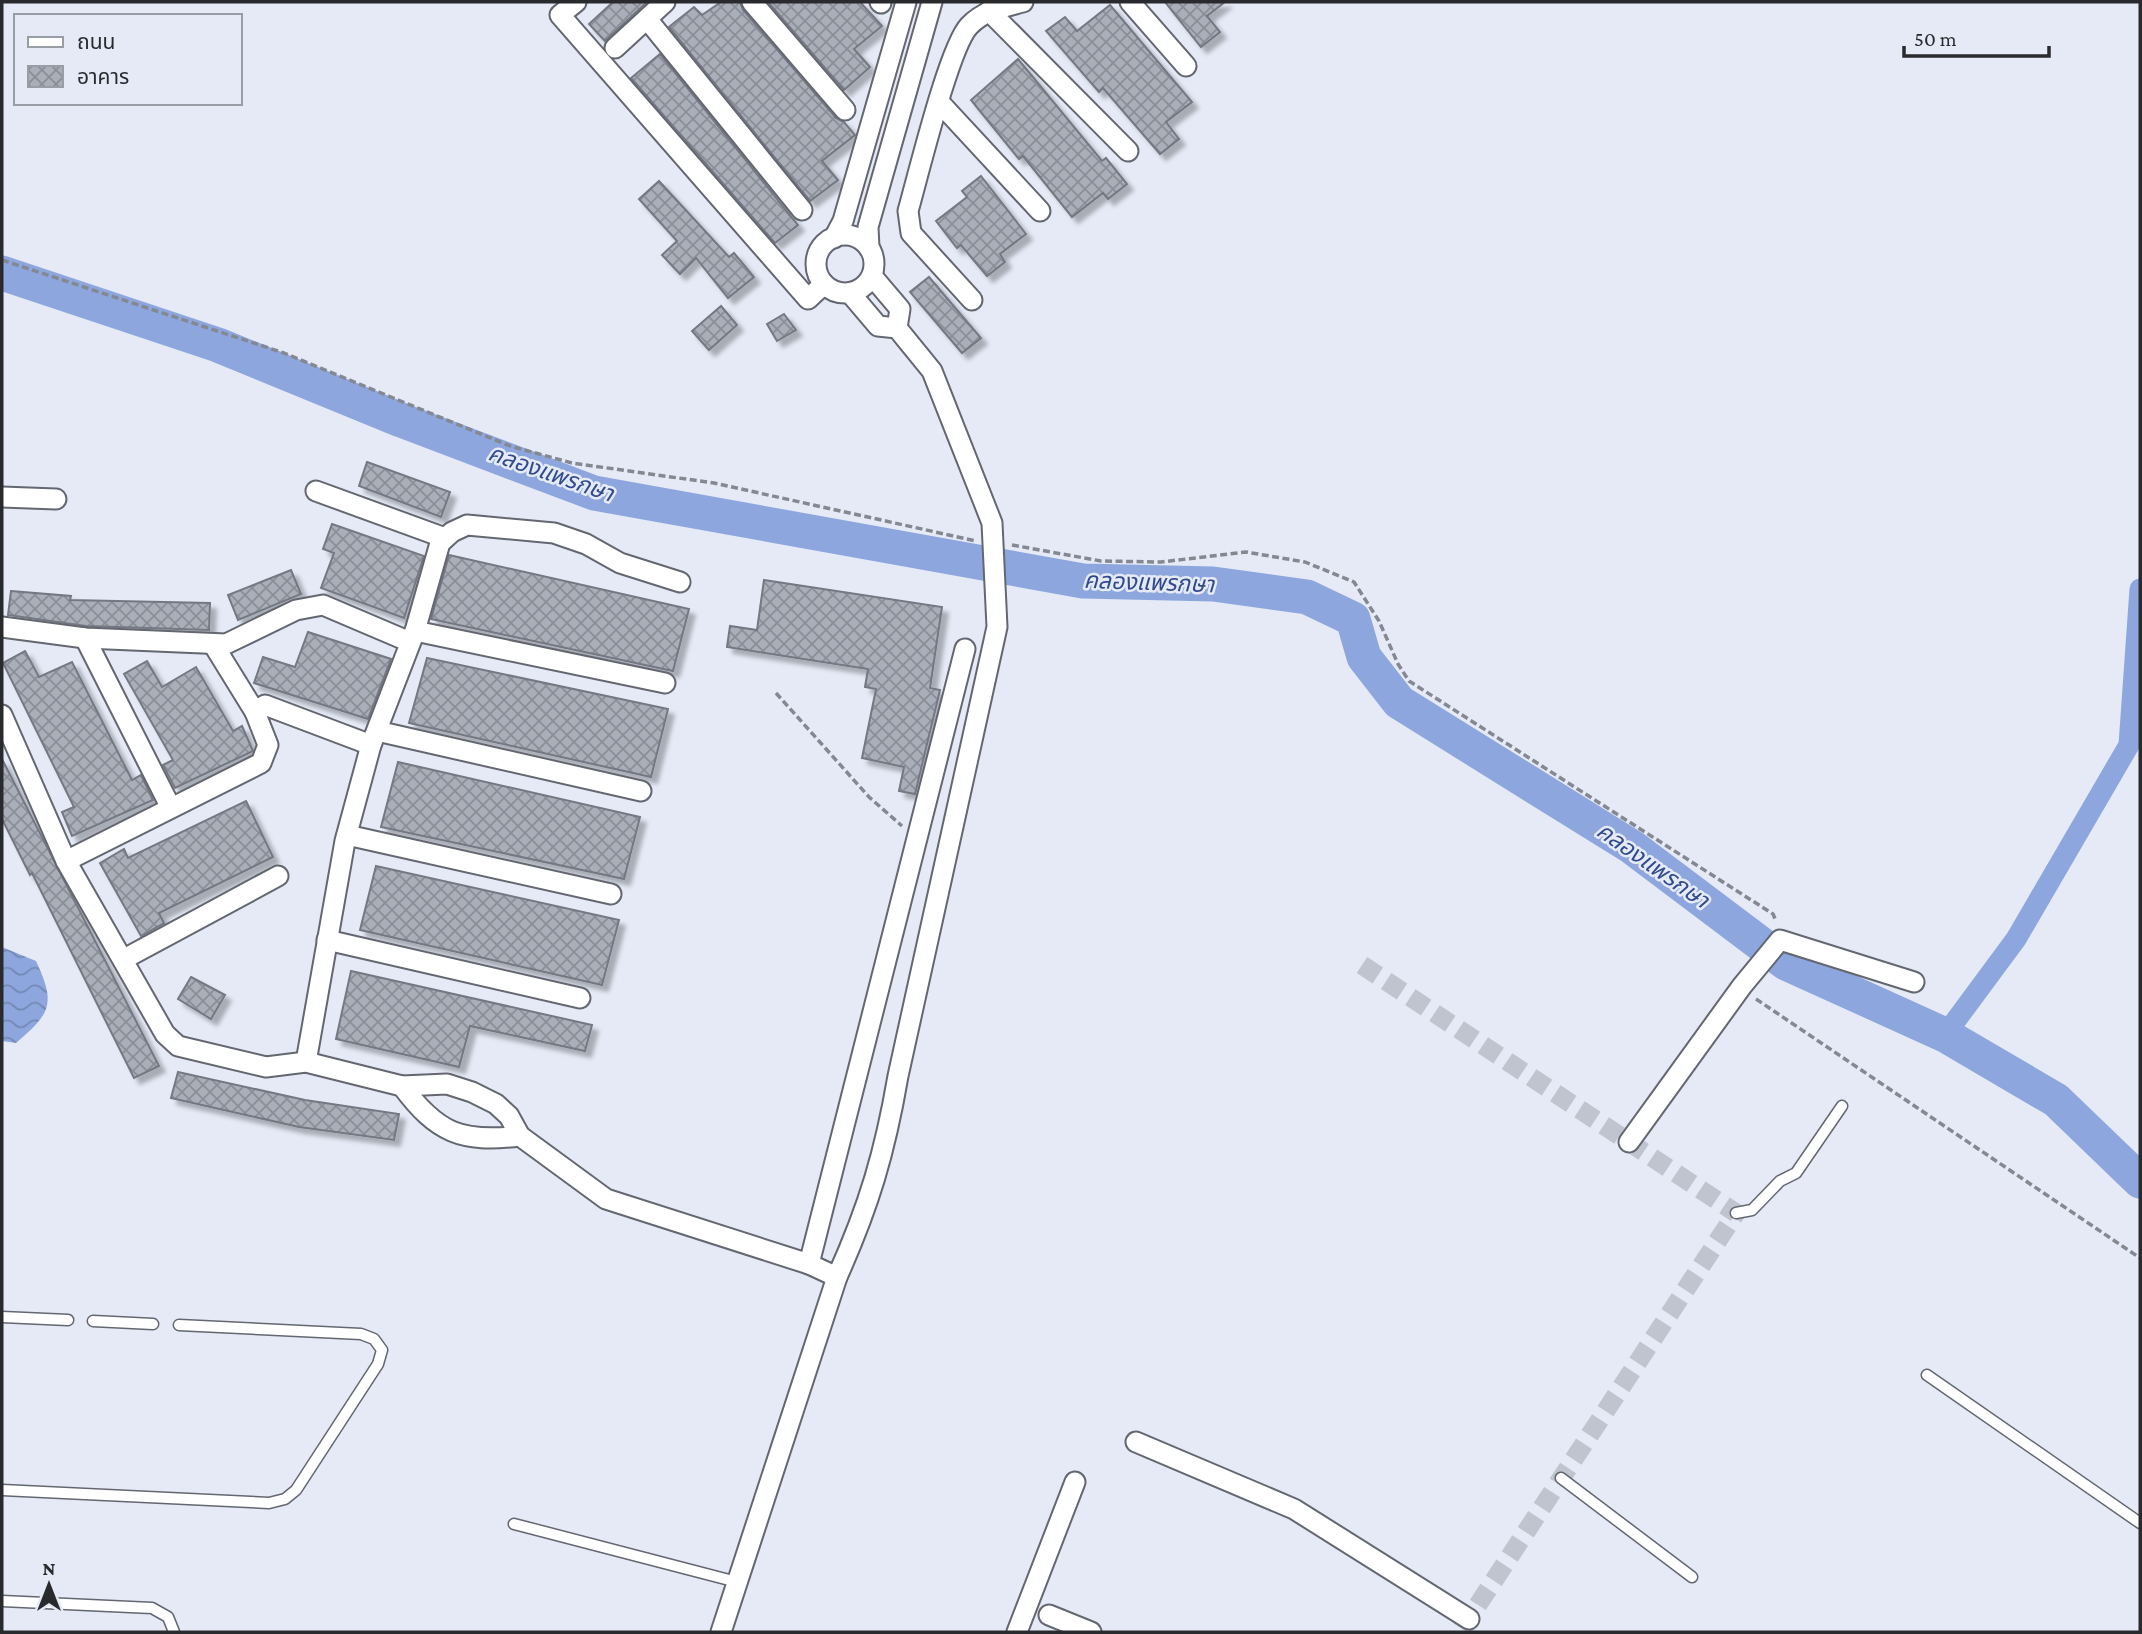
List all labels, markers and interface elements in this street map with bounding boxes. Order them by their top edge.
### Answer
legend [14,14,242,105]
scale bar [1904,14,2049,58]
text: 50 m [1914,27,1957,51]
text: ถนน [77,30,115,54]
text: อาคาร [77,65,129,89]
water label: คลองแพรกษา [485,439,618,507]
water label: คลองแพรกษา [1083,567,1216,597]
water label: คลองแพรกษา [1592,817,1715,914]
north arrow [14,1550,84,1620]
text: N [43,1558,56,1579]

